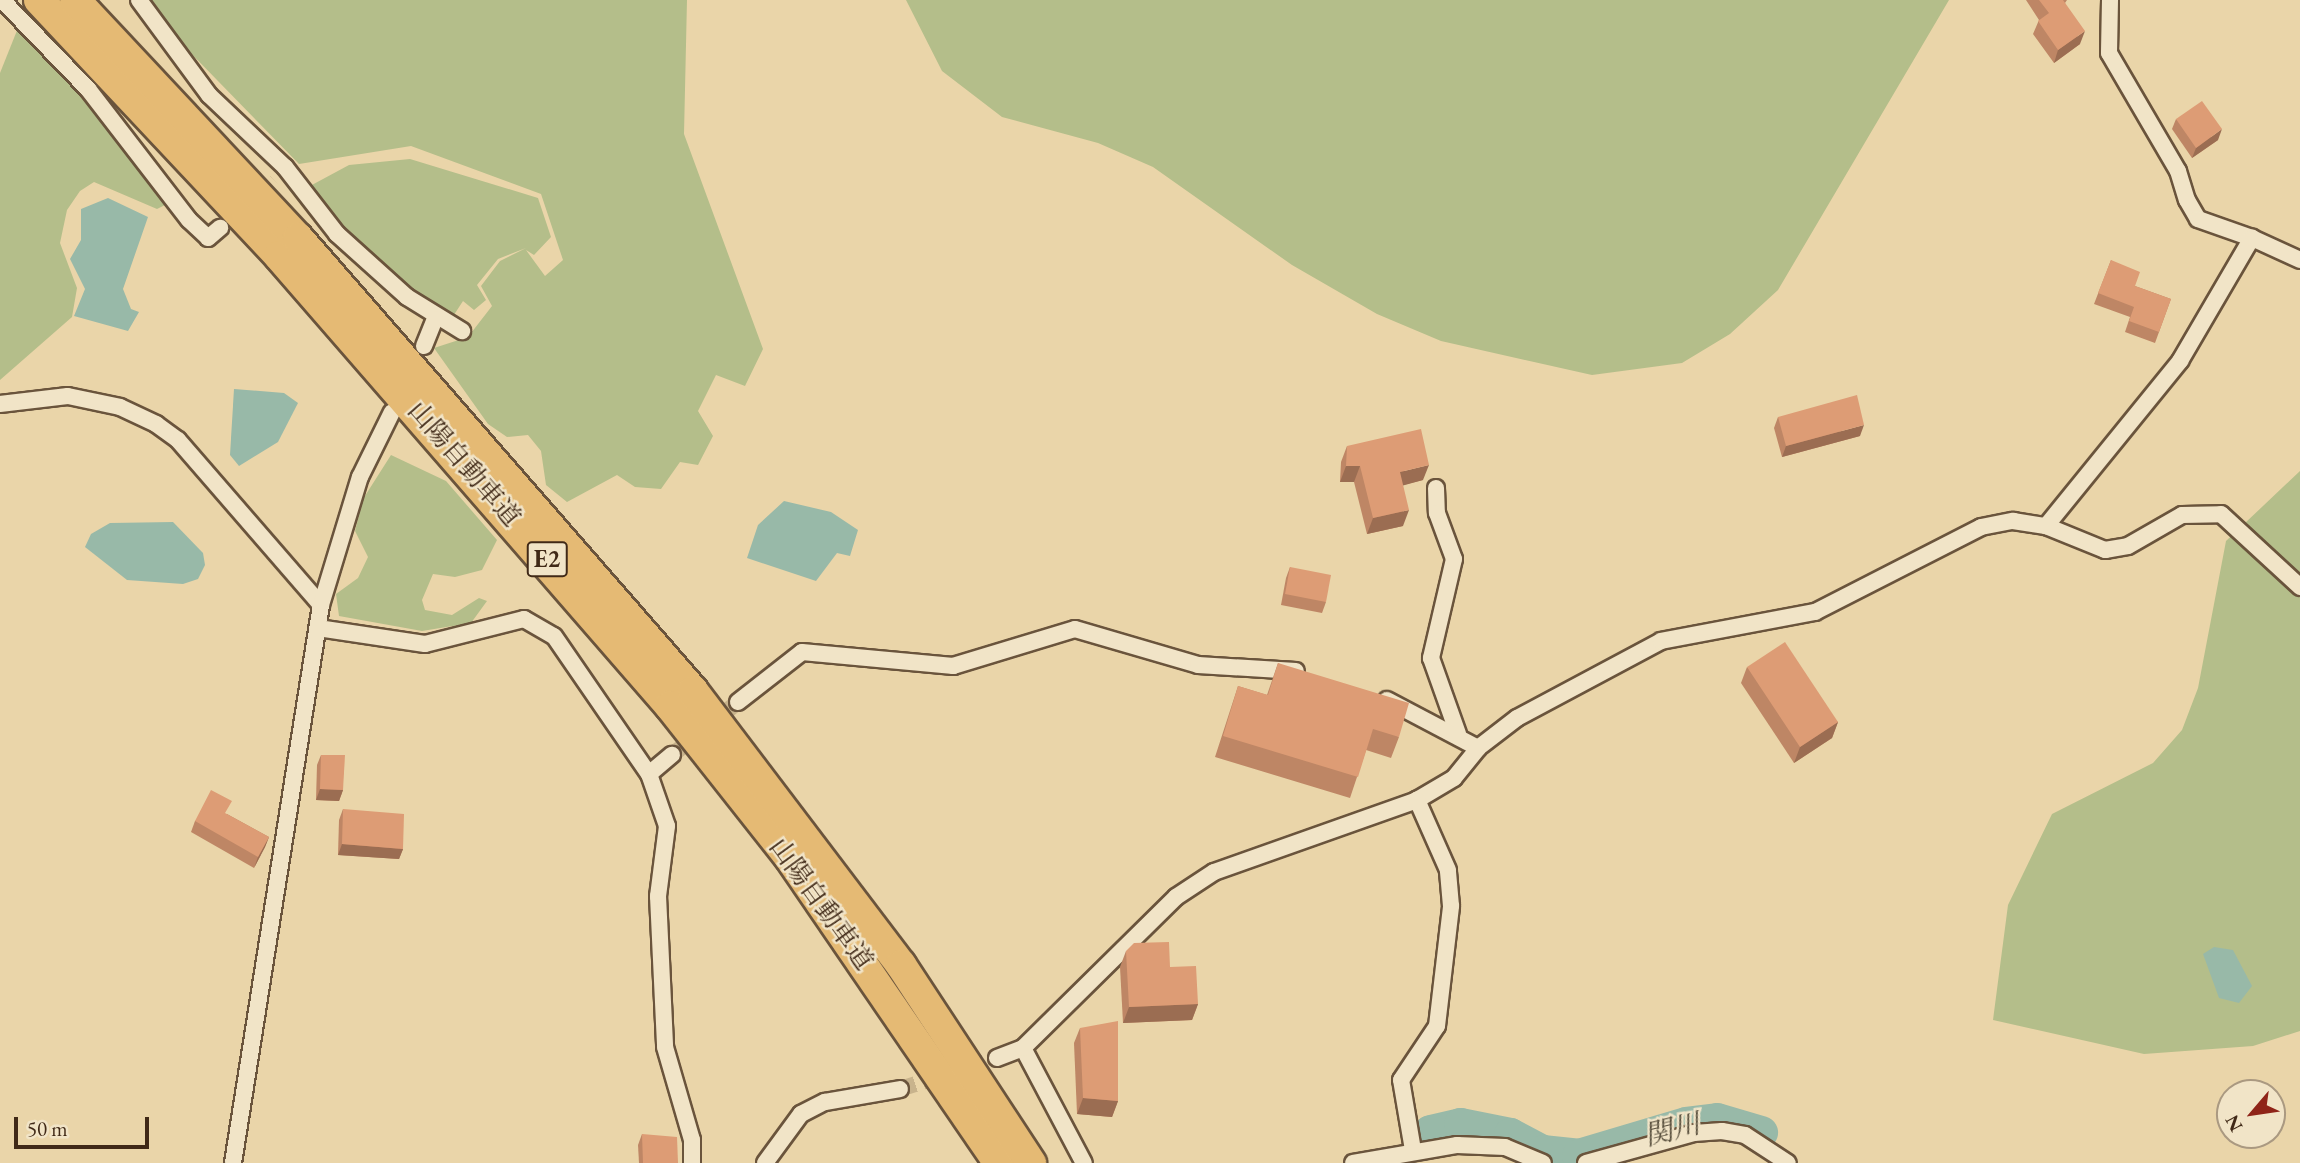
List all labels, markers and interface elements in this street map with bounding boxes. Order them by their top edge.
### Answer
street label: 山陽自動車道 [401,395,527,533]
road number: E2 [526,538,568,580]
street label: 山陽自動車道 [763,832,879,976]
north arrow [2216,1079,2286,1149]
scale bar [18,1104,152,1148]
water label: 関川 [1641,1106,1703,1152]
text: N [2219,1111,2249,1136]
text: 50 m [27,1115,68,1142]

